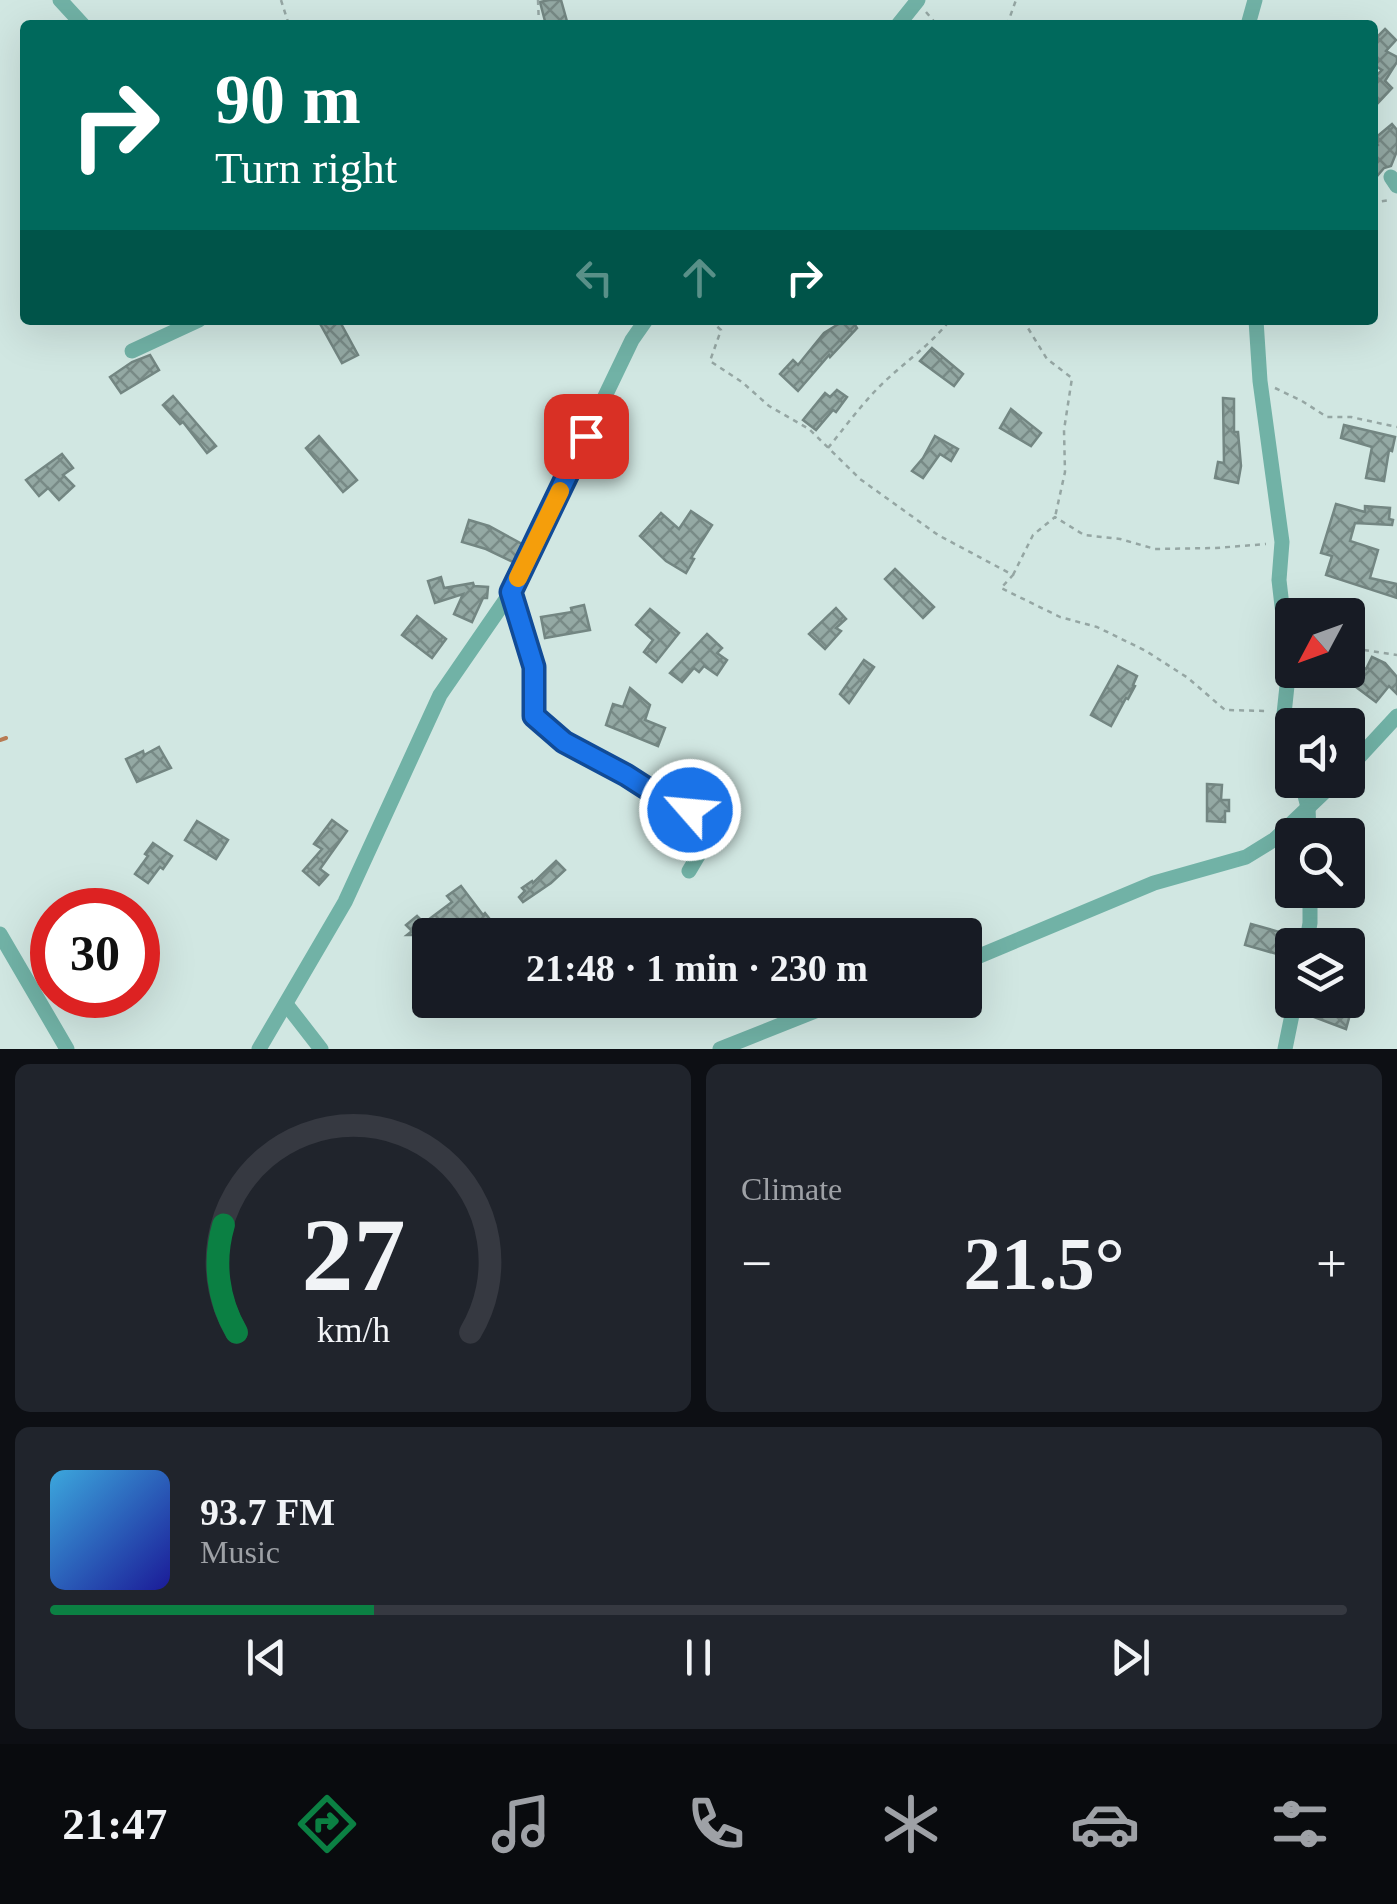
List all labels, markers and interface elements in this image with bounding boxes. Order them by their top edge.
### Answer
icon: right [50,60,180,190]
text: 90 m [215,61,361,138]
text: Turn right [215,143,397,193]
icon: left [567,250,622,305]
icon: ahead [672,250,727,305]
icon: right [777,250,832,305]
pin [544,394,629,479]
icon: arrive [559,409,614,464]
north arrow [1275,598,1365,688]
map controls [1275,598,1365,1018]
button: sound [1275,708,1365,798]
position arrow [638,758,742,862]
button: search [1275,818,1365,908]
speed limit sign: 30 [30,888,160,1018]
button: layers [1275,928,1365,1018]
text: 21:48 · 1 min · 230 m [526,947,868,989]
text: Climate [741,1171,842,1207]
text: 27 [301,1197,405,1312]
text: 21.5° [963,1222,1125,1305]
text: − [741,1233,772,1294]
text: + [1316,1233,1347,1294]
text: km/h [316,1310,390,1350]
text: 93.7 FM [200,1491,335,1533]
text: Music [200,1534,280,1570]
icon: previous [239,1630,294,1685]
icon: pause [671,1630,726,1685]
icon: next [1103,1630,1158,1685]
icon: directions [292,1789,362,1859]
icon: music [486,1789,556,1859]
icon: phone [681,1789,751,1859]
icon: climate [876,1789,946,1859]
icon: car [1070,1789,1140,1859]
icon: filters [1265,1789,1335,1859]
text: 21:47 [62,1799,167,1849]

